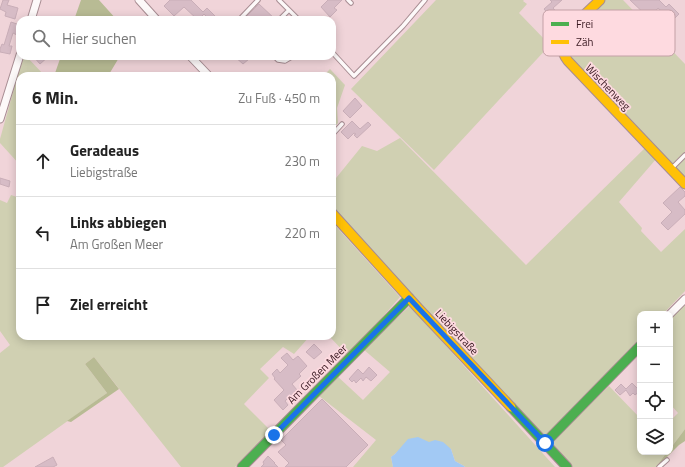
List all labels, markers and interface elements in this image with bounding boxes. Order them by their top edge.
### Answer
legend [543,10,675,56]
search box [16,16,336,60]
text: Frei [576,16,593,32]
icon: search [30,27,52,49]
text: Hier suchen [62,27,137,50]
text: Zäh [576,34,593,50]
street label: Wischenweg [582,60,634,114]
text: 6 Min. [32,85,78,111]
text: Zu Fuß · 450 m [238,88,320,108]
text: Geradeaus [70,139,139,162]
icon: ahead [32,150,54,172]
text: 230 m [284,151,320,171]
text: Liebigstraße [70,162,138,182]
text: Links abbiegen [70,211,167,234]
icon: left [32,222,54,244]
text: 220 m [284,223,320,243]
text: Am Großen Meer [70,234,163,254]
text: Ziel erreicht [70,293,148,316]
icon: arrive [32,294,54,316]
street label: Liebigstraße [432,306,483,359]
map controls [637,311,673,455]
button: + [637,311,673,347]
street label: Am Großen Meer [284,340,351,407]
button: − [637,347,673,383]
button: locate [637,383,673,419]
button: layers [637,419,673,455]
route end [265,426,283,444]
route start [536,434,554,452]

